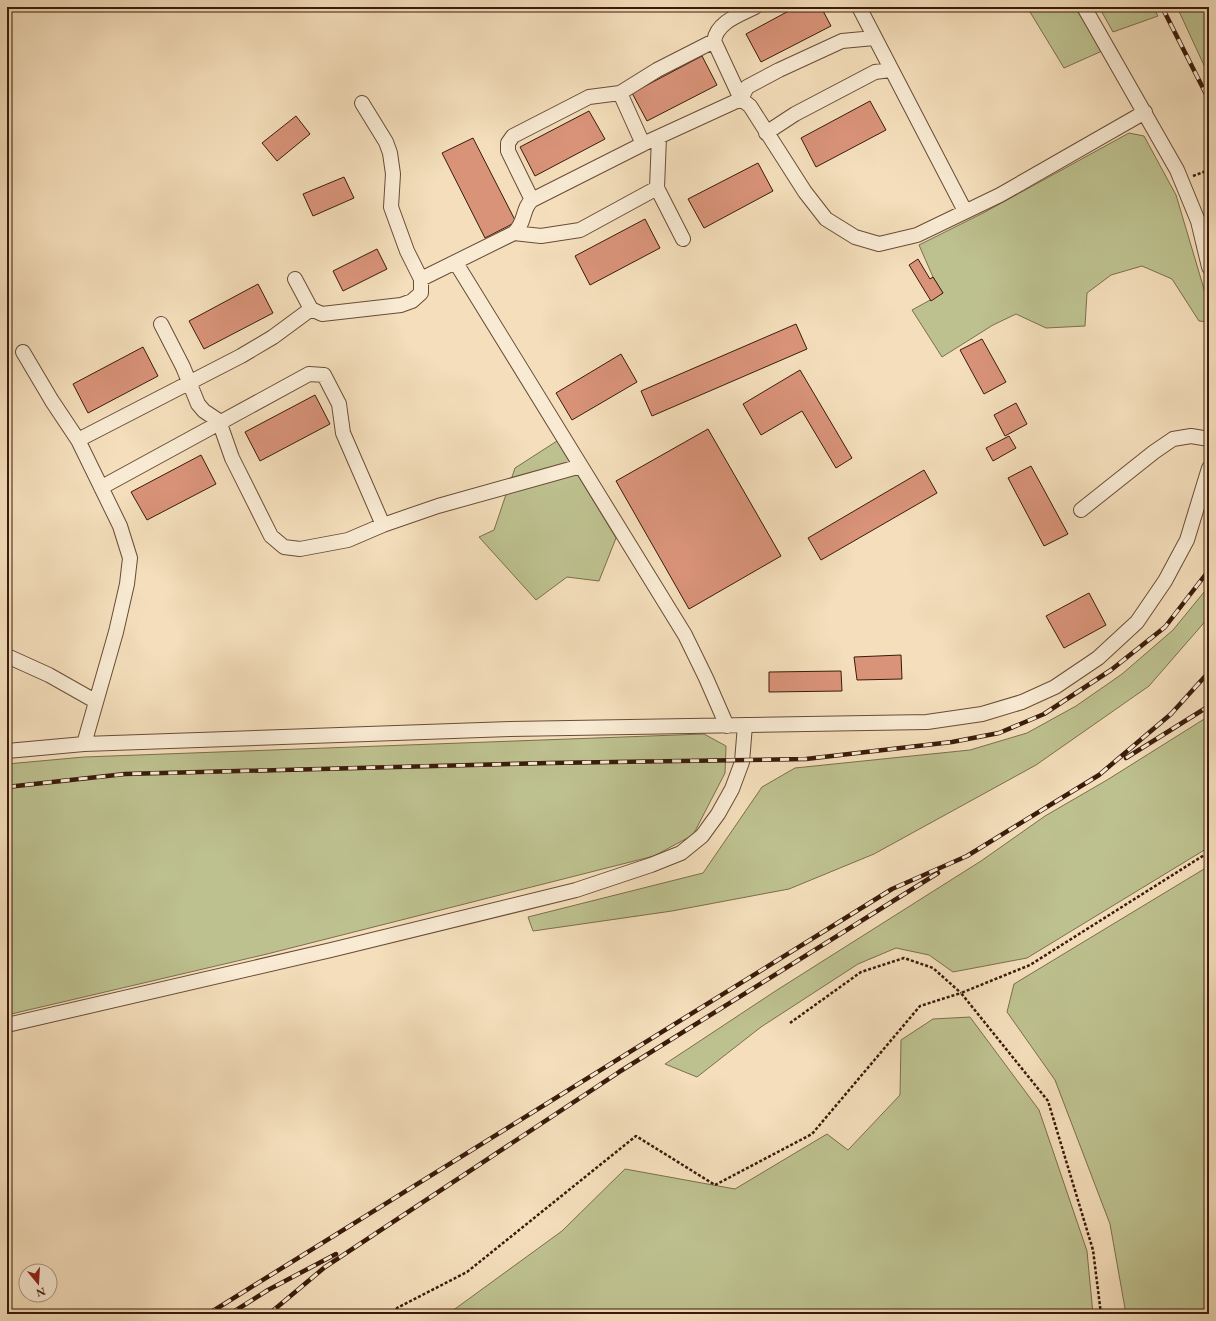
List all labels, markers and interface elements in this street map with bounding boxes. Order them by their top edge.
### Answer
north arrow [18,1263,58,1303]
text: N [35,1284,47,1301]

